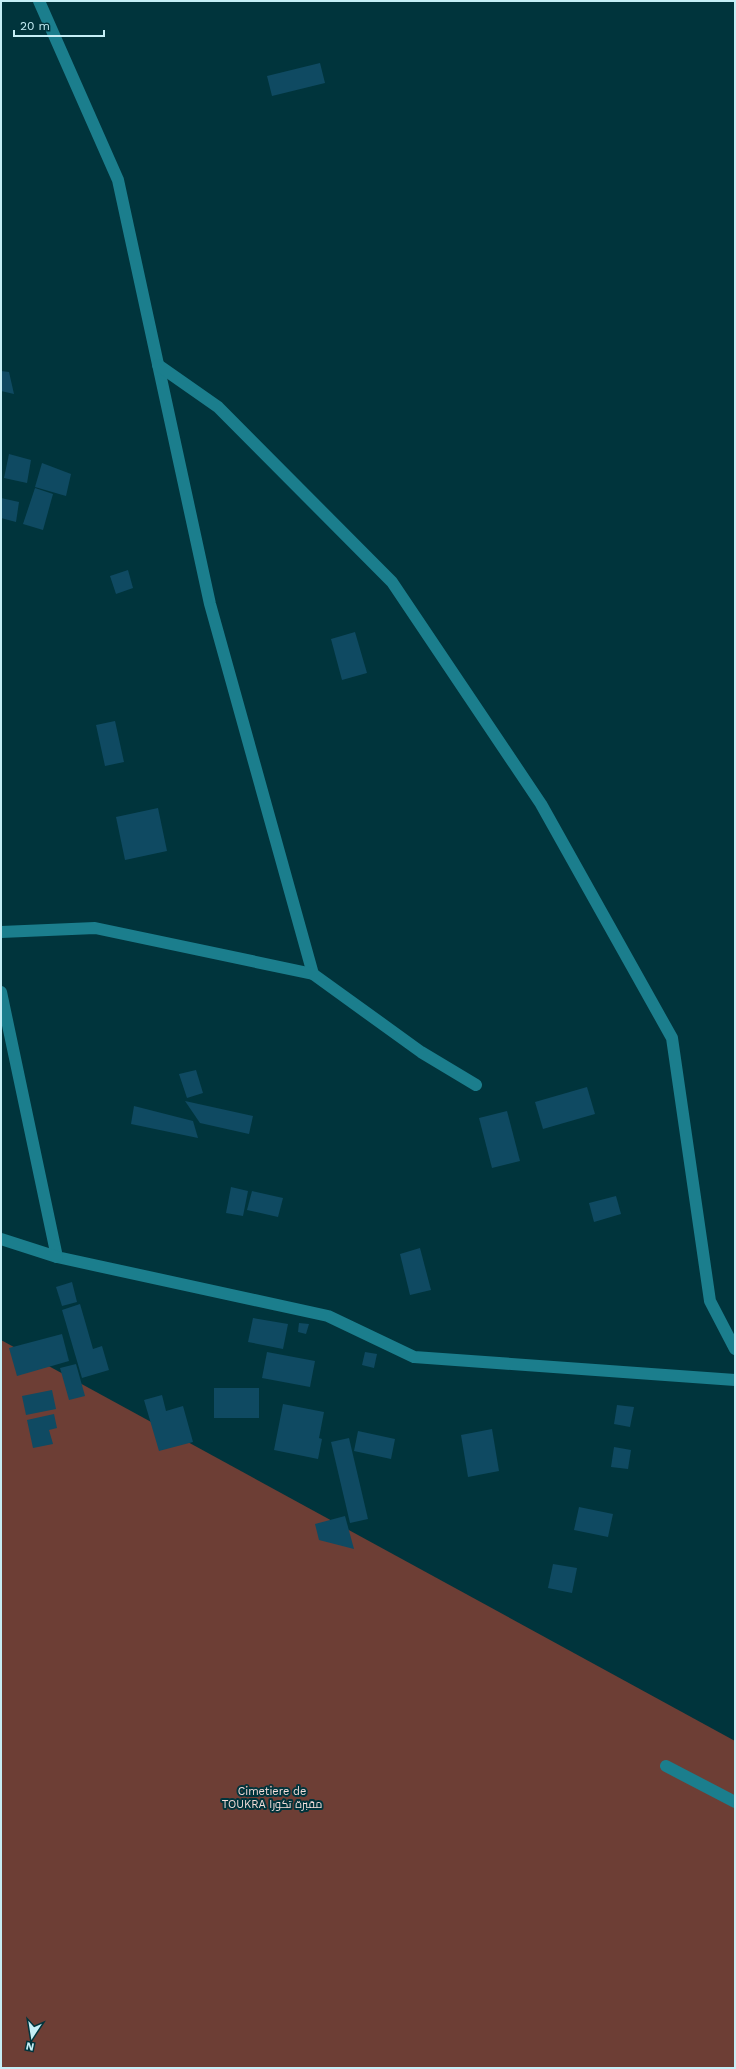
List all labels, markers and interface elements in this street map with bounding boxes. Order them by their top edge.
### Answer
scale bar [14,12,104,38]
text: 20 m [20,19,50,33]
park label: Cimetiere de TOUKRA مقبرة تكورا [222,1785,322,1811]
north arrow [12,2017,52,2057]
text: N [25,2039,35,2053]

